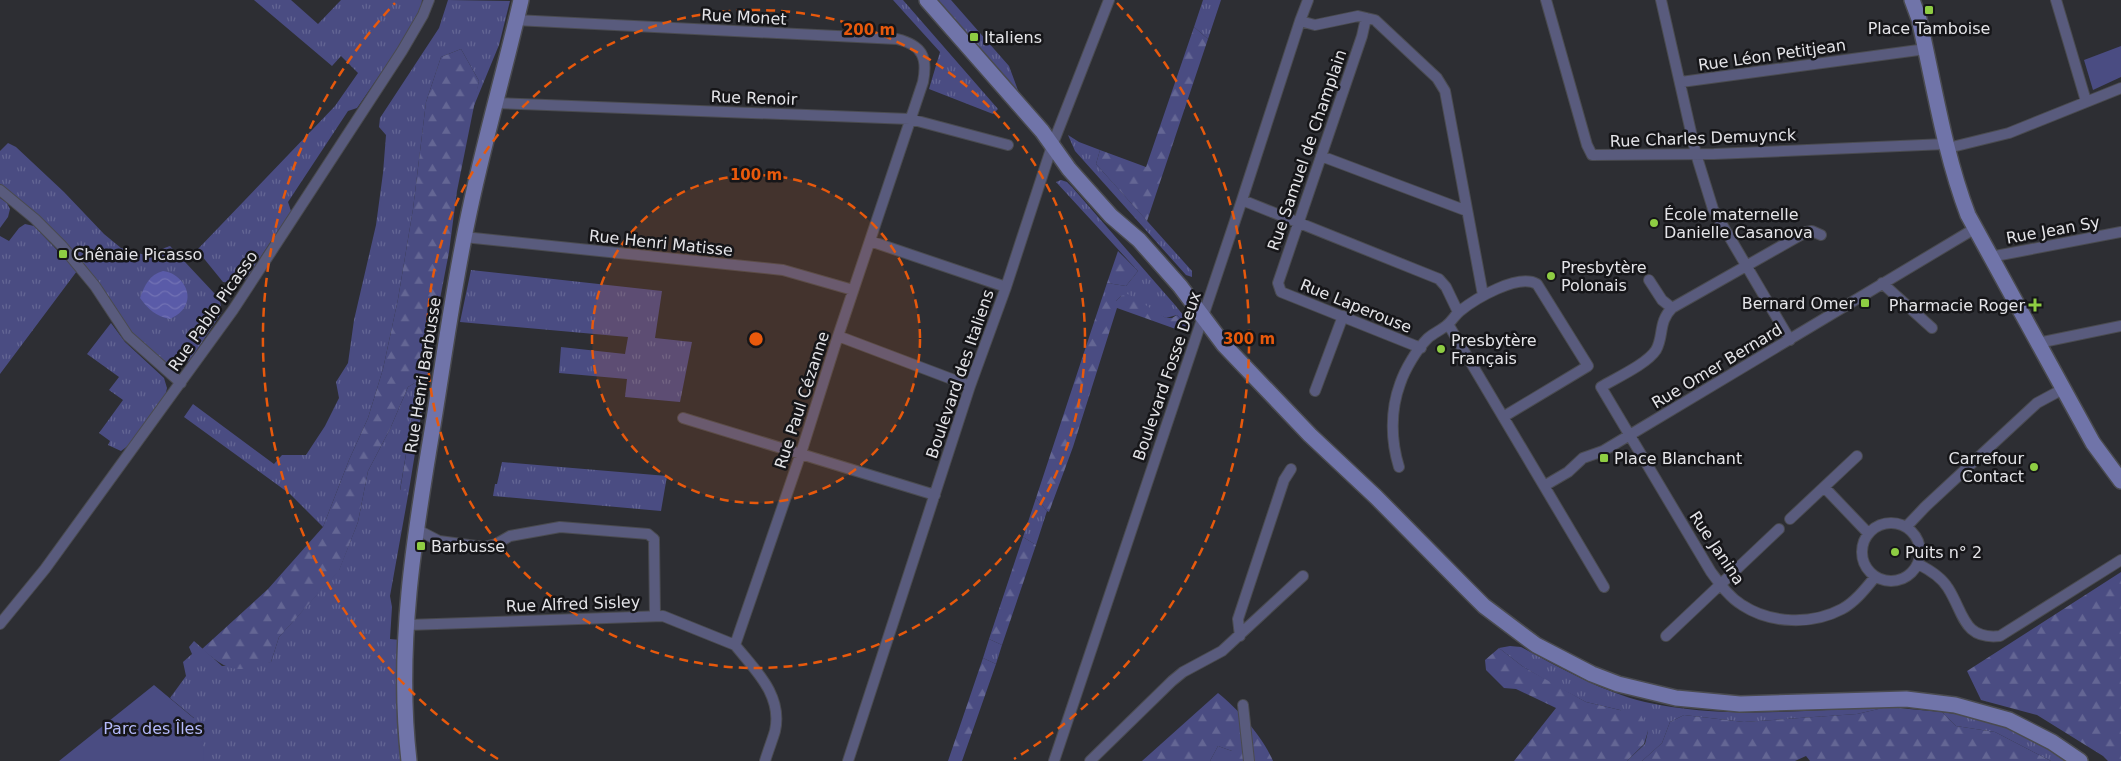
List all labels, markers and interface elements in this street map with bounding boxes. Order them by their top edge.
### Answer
marker: Place Tamboise [1923,4,1935,16]
street label: Rue Monet [701,5,787,29]
place label: Place Tamboise [1868,19,1990,38]
text: 200 m [843,21,895,39]
place label: Italiens [984,28,1042,47]
marker: Italiens [968,31,980,43]
street label: Rue Léon Petitjean [1697,35,1847,75]
street label: Rue Samuel de Champlain [1264,47,1350,253]
street label: Rue Renoir [710,87,798,109]
street label: Rue Charles Demuynck [1610,125,1797,151]
text: 100 m [730,166,782,184]
place label: École maternelle Danielle Casanova [1664,205,1813,242]
street label: Rue Jean Sy [2005,212,2101,248]
marker: École maternelle Danielle Casanova [1648,217,1660,229]
street label: Rue Henri Matisse [588,226,734,260]
place label: Chênaie Picasso [73,245,202,264]
street label: Rue Pablo Picasso [164,247,262,375]
marker: Chênaie Picasso [57,248,69,260]
place label: Presbytère Polonais [1561,258,1647,295]
marker: Presbytère Polonais [1545,270,1557,282]
street label: Rue Laperouse [1297,275,1415,337]
street label: Boulevard des Italiens [922,287,998,461]
street label: Boulevard Fosse Deux [1129,289,1205,463]
place label: Bernard Omer [1742,294,1855,313]
street label: Rue Henri Barbusse [401,296,445,454]
place label: Pharmacie Roger [1889,296,2025,315]
marker: Bernard Omer [1859,297,1871,309]
marker: Pharmacie Roger [2029,299,2041,311]
street label: Rue Omer Bernard [1648,320,1786,412]
street label: Rue Paul Cézanne [771,329,833,471]
centre of rings [747,330,765,348]
text: 300 m [1223,330,1275,348]
place label: Presbytère Français [1451,331,1537,368]
marker: Presbytère Français [1435,343,1447,355]
place label: Place Blanchant [1614,449,1742,468]
place label: Carrefour Contact [1949,449,2024,486]
marker: Place Blanchant [1598,452,1610,464]
marker: Carrefour Contact [2028,461,2040,473]
street label: Rue Janina [1685,508,1749,588]
place label: Barbusse [431,537,505,556]
marker: Barbusse [415,540,427,552]
place label: Puits n° 2 [1905,543,1982,562]
marker: Puits n° 2 [1889,546,1901,558]
street label: Rue Alfred Sisley [505,592,641,616]
park label: Parc des Îles [103,719,203,738]

